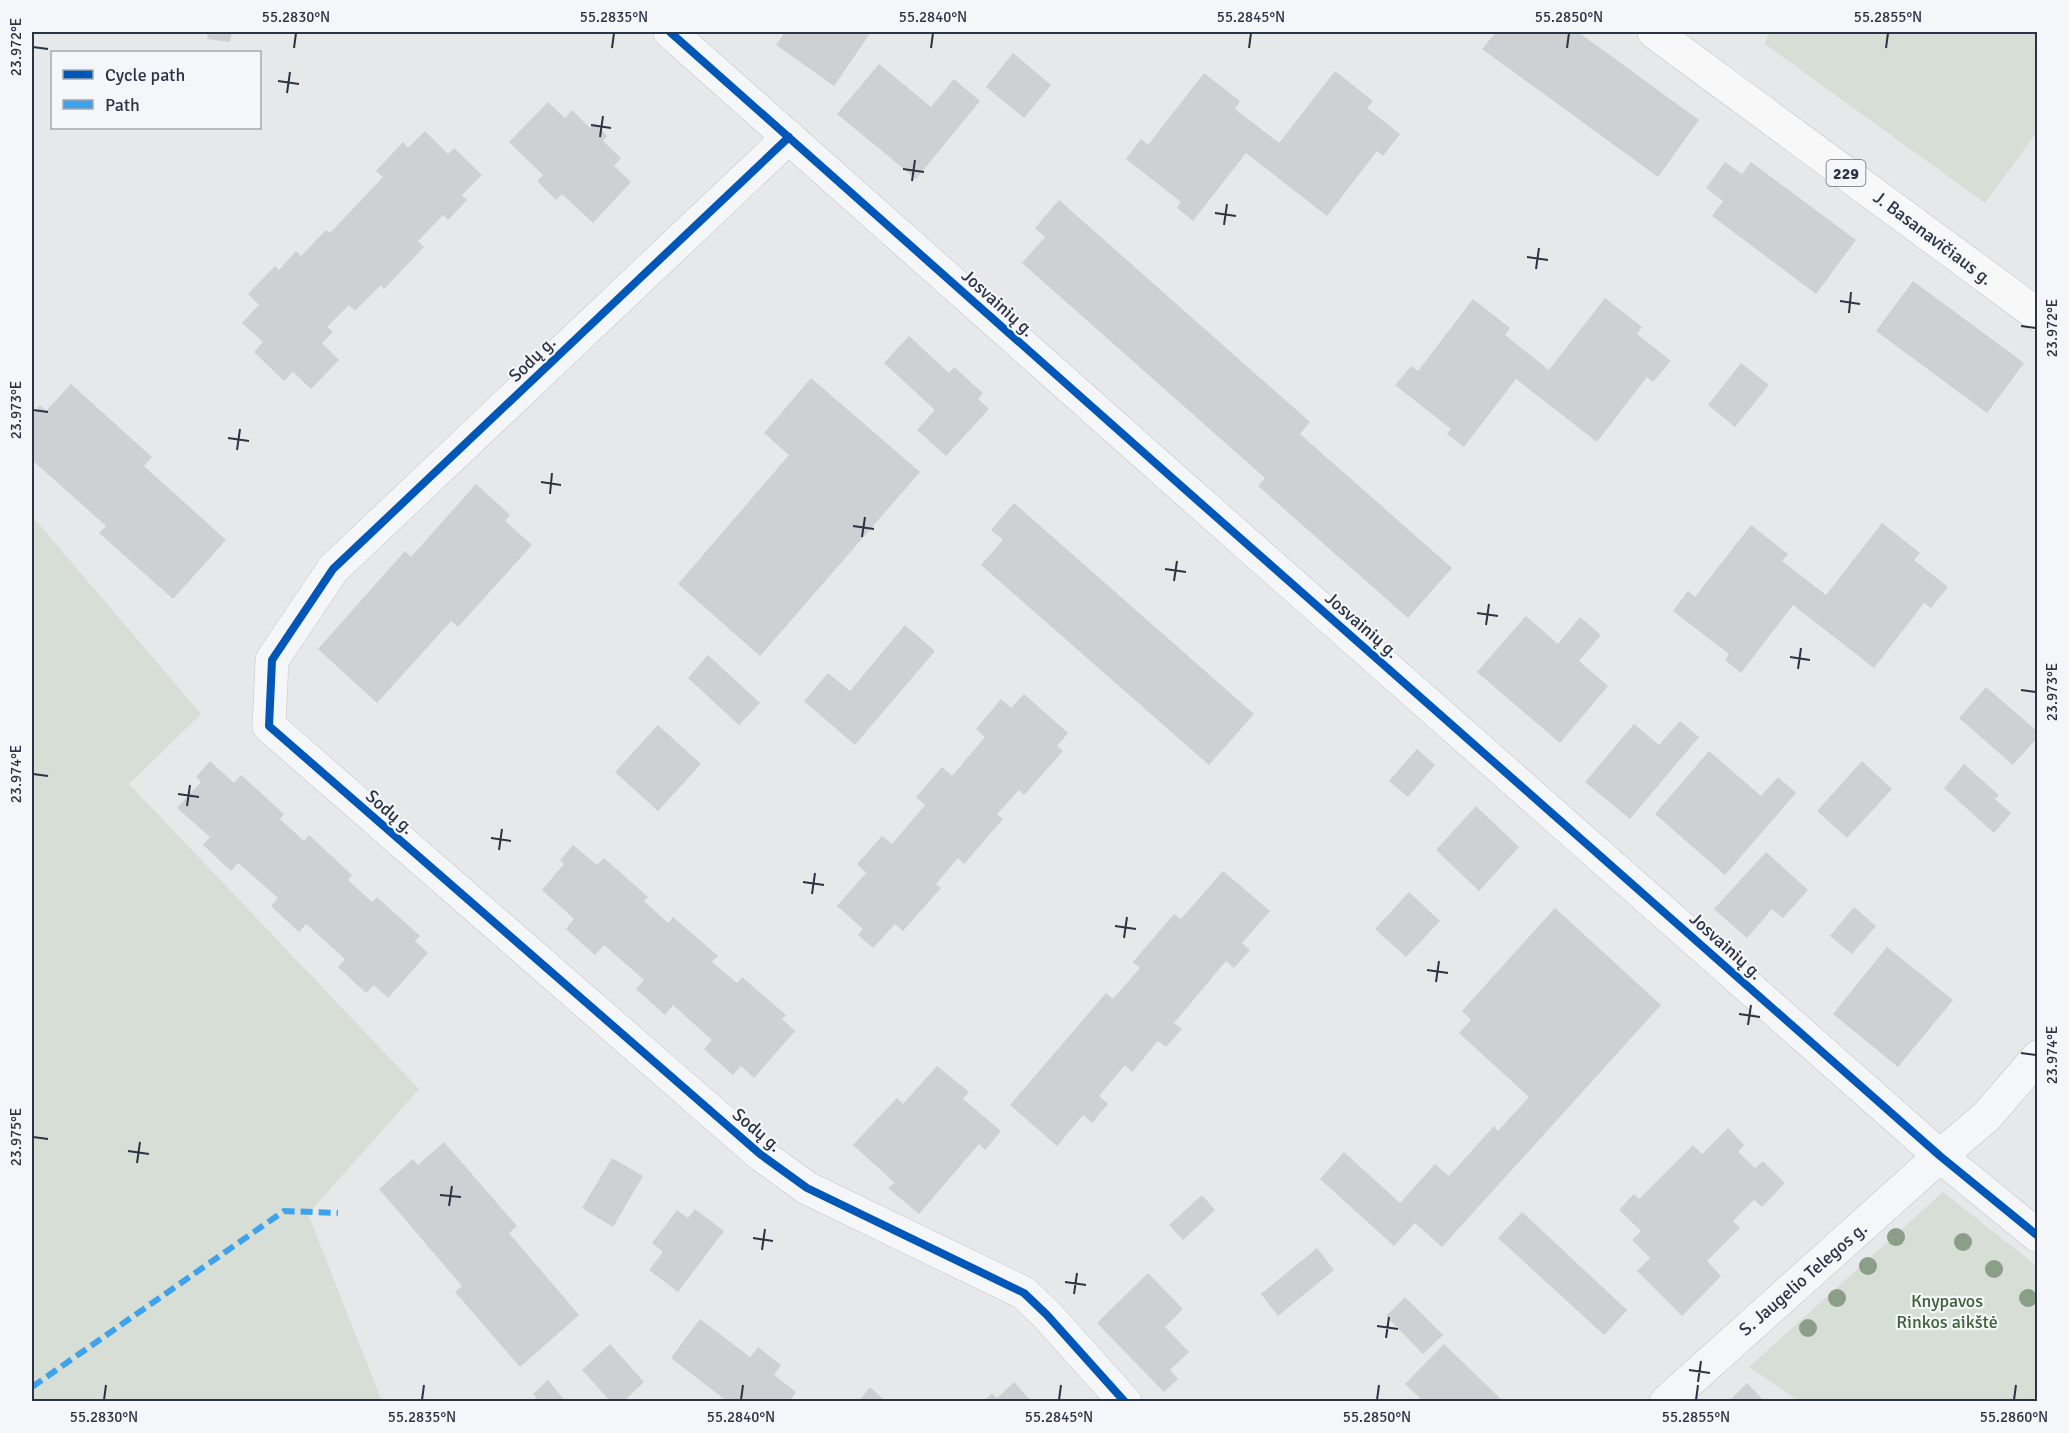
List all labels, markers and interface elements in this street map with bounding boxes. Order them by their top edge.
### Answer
text: 55.2830°N [262,8,330,26]
text: 55.2835°N [580,8,648,26]
text: 55.2840°N [899,8,967,26]
text: 55.2845°N [1217,8,1285,26]
text: 55.2850°N [1535,8,1603,26]
text: 55.2855°N [1854,8,1922,26]
text: 23.972°E [7,18,25,76]
legend [51,51,261,129]
text: Cycle path [105,64,185,86]
text: Path [105,94,140,116]
road number: 229 [1826,160,1866,186]
street label: J. Basanavičiaus g. [1869,186,1997,290]
street label: Josvainių g. [957,265,1039,341]
text: 23.972°E [2043,299,2061,357]
street label: Sodų g. [504,331,560,387]
text: 23.973°E [7,381,25,439]
street label: Josvainių g. [1321,587,1403,663]
text: 23.973°E [2043,663,2061,721]
text: 23.974°E [7,745,25,803]
street label: Sodų g. [361,785,419,839]
street label: Josvainių g. [1685,908,1767,984]
text: 23.974°E [2043,1026,2061,1084]
street label: Sodų g. [728,1103,786,1157]
text: 23.975°E [7,1108,25,1166]
street label: S. Jaugelio Telegos g. [1734,1217,1872,1341]
park label: Knypavos Rinkos aikštė [1896,1290,1998,1333]
text: 55.2830°N [70,1408,138,1426]
text: 55.2835°N [388,1408,456,1426]
text: 55.2840°N [707,1408,775,1426]
text: 55.2845°N [1025,1408,1093,1426]
text: 55.2850°N [1343,1408,1411,1426]
text: 55.2855°N [1662,1408,1730,1426]
text: 55.2860°N [1980,1408,2048,1426]

